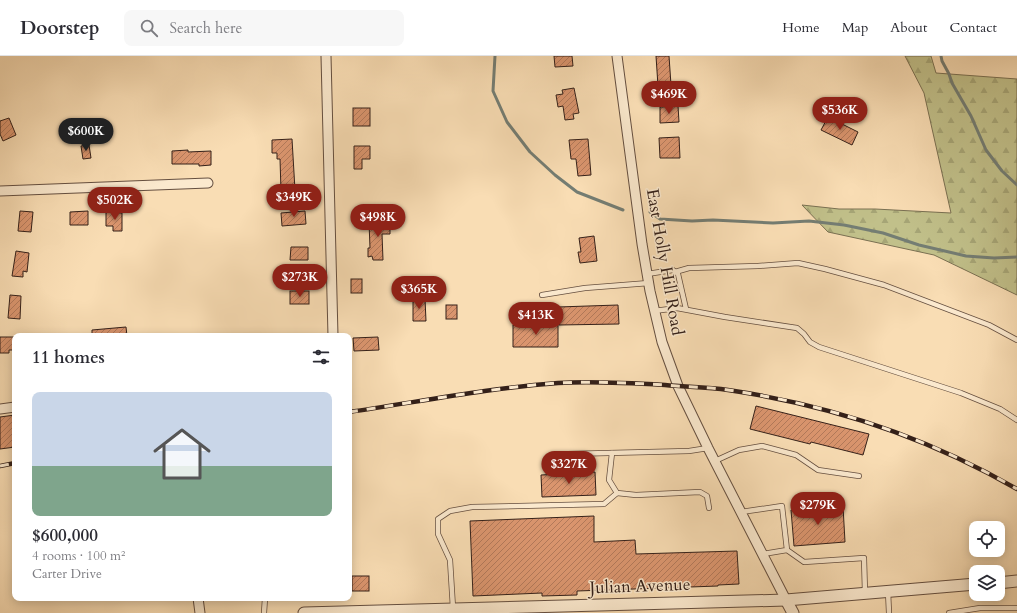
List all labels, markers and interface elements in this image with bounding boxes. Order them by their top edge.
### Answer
search box [124,10,404,46]
text: Doorstep [20,15,100,41]
icon: search [138,17,160,39]
text: Search here [170,18,242,38]
text: Home [782,18,820,37]
text: Map [842,18,868,37]
text: About [890,18,927,37]
text: Contact [949,18,997,37]
pin: $469K [641,81,697,115]
text: $469K [650,85,688,103]
pin: $536K [812,97,868,131]
text: $536K [821,101,859,119]
pin: $600K [58,118,114,152]
text: $600K [67,122,105,140]
pin: $349K [266,184,322,218]
pin: $502K [87,187,143,221]
street label: East Holly Hill Road [641,187,689,337]
text: $349K [275,188,313,206]
text: $502K [96,191,134,209]
pin: $498K [350,204,406,238]
text: $498K [359,208,397,226]
pin: $273K [272,264,328,298]
text: $273K [281,268,319,286]
pin: $365K [391,276,447,310]
text: $365K [400,280,438,298]
pin: $413K [508,302,564,336]
text: $413K [517,306,555,324]
text: 11 homes [32,346,105,369]
icon: filters [310,346,332,368]
icon: home [146,418,218,490]
pin: $327K [541,451,597,485]
text: $327K [550,455,588,473]
pin: $279K [790,492,846,526]
text: $279K [799,496,837,514]
map controls [969,521,1005,601]
button: locate [969,521,1005,557]
text: $600,000 [32,524,98,547]
text: 4 rooms · 100 m² [32,547,125,565]
text: Carter Drive [32,565,102,583]
button: layers [969,565,1005,601]
street label: Julian Avenue [586,573,691,599]

